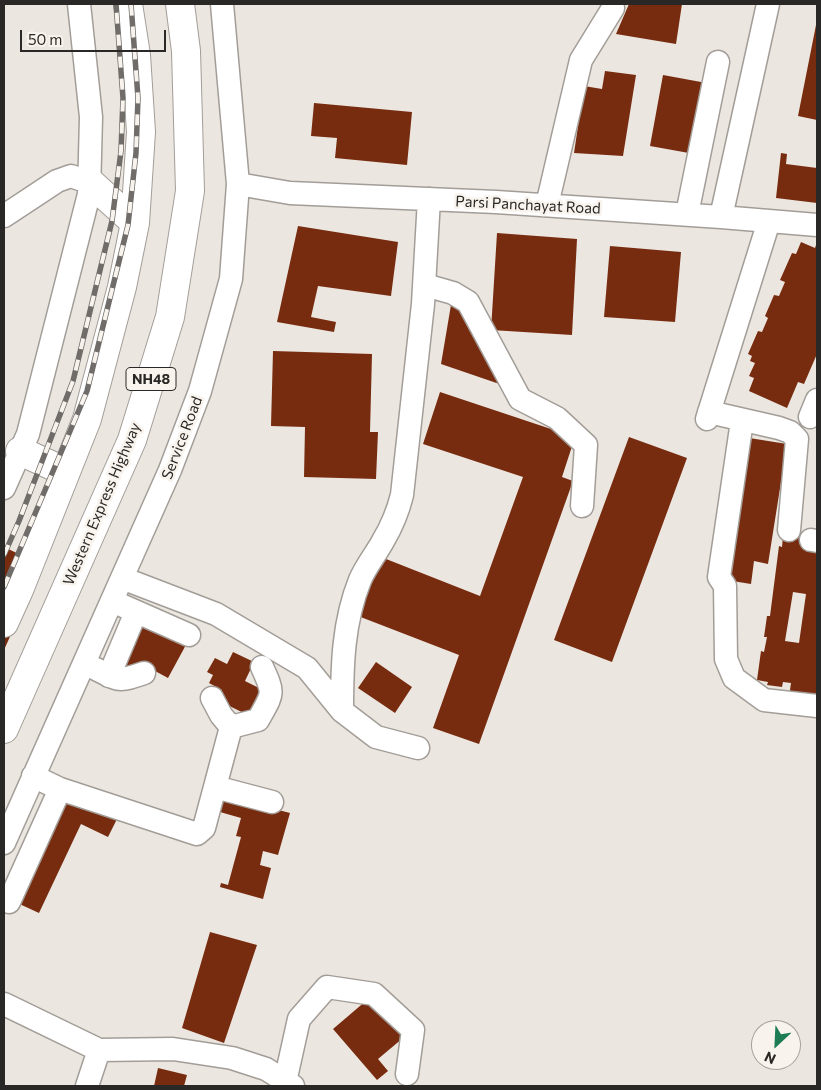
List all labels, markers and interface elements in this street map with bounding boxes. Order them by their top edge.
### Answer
scale bar [22,20,169,52]
text: 50 m [28,30,62,48]
street label: Parsi Panchayat Road [455,192,601,218]
road number: NH48 [126,368,176,390]
street label: Service Road [158,394,206,482]
street label: Western Express Highway [59,420,145,588]
north arrow [751,1020,801,1070]
text: N [762,1048,778,1068]

